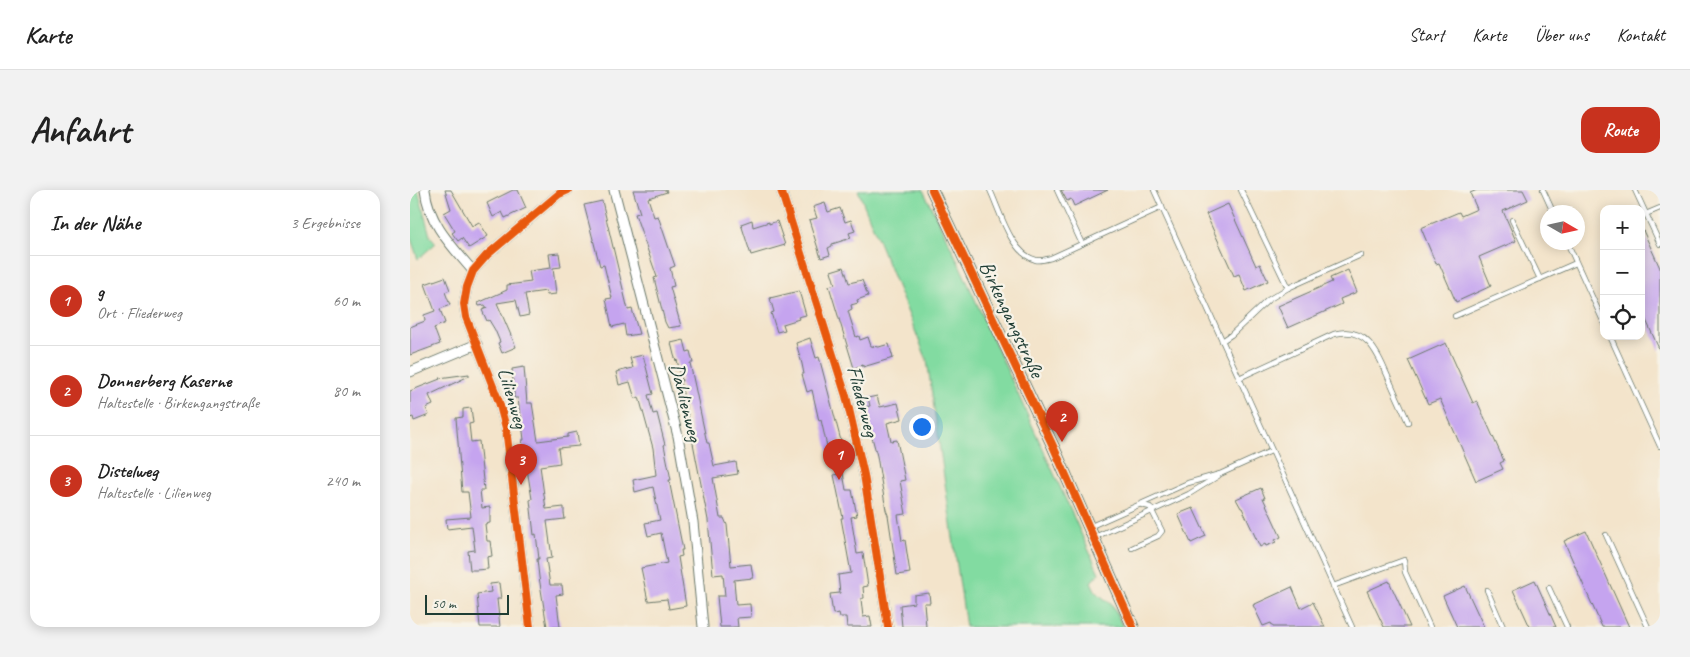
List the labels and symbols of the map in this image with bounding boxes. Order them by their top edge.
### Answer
north arrow [1540,205,1585,250]
street label: Birkengangstraße [974,257,1051,383]
street label: Dahlienweg [664,360,709,445]
street label: Fliederweg [841,363,885,441]
street label: Lilienweg [492,365,534,433]
pin: 2 [1046,401,1078,442]
your location [909,414,935,440]
pin: 1 [823,439,855,480]
pin: 3 [505,444,537,485]
scale bar [425,592,509,615]

